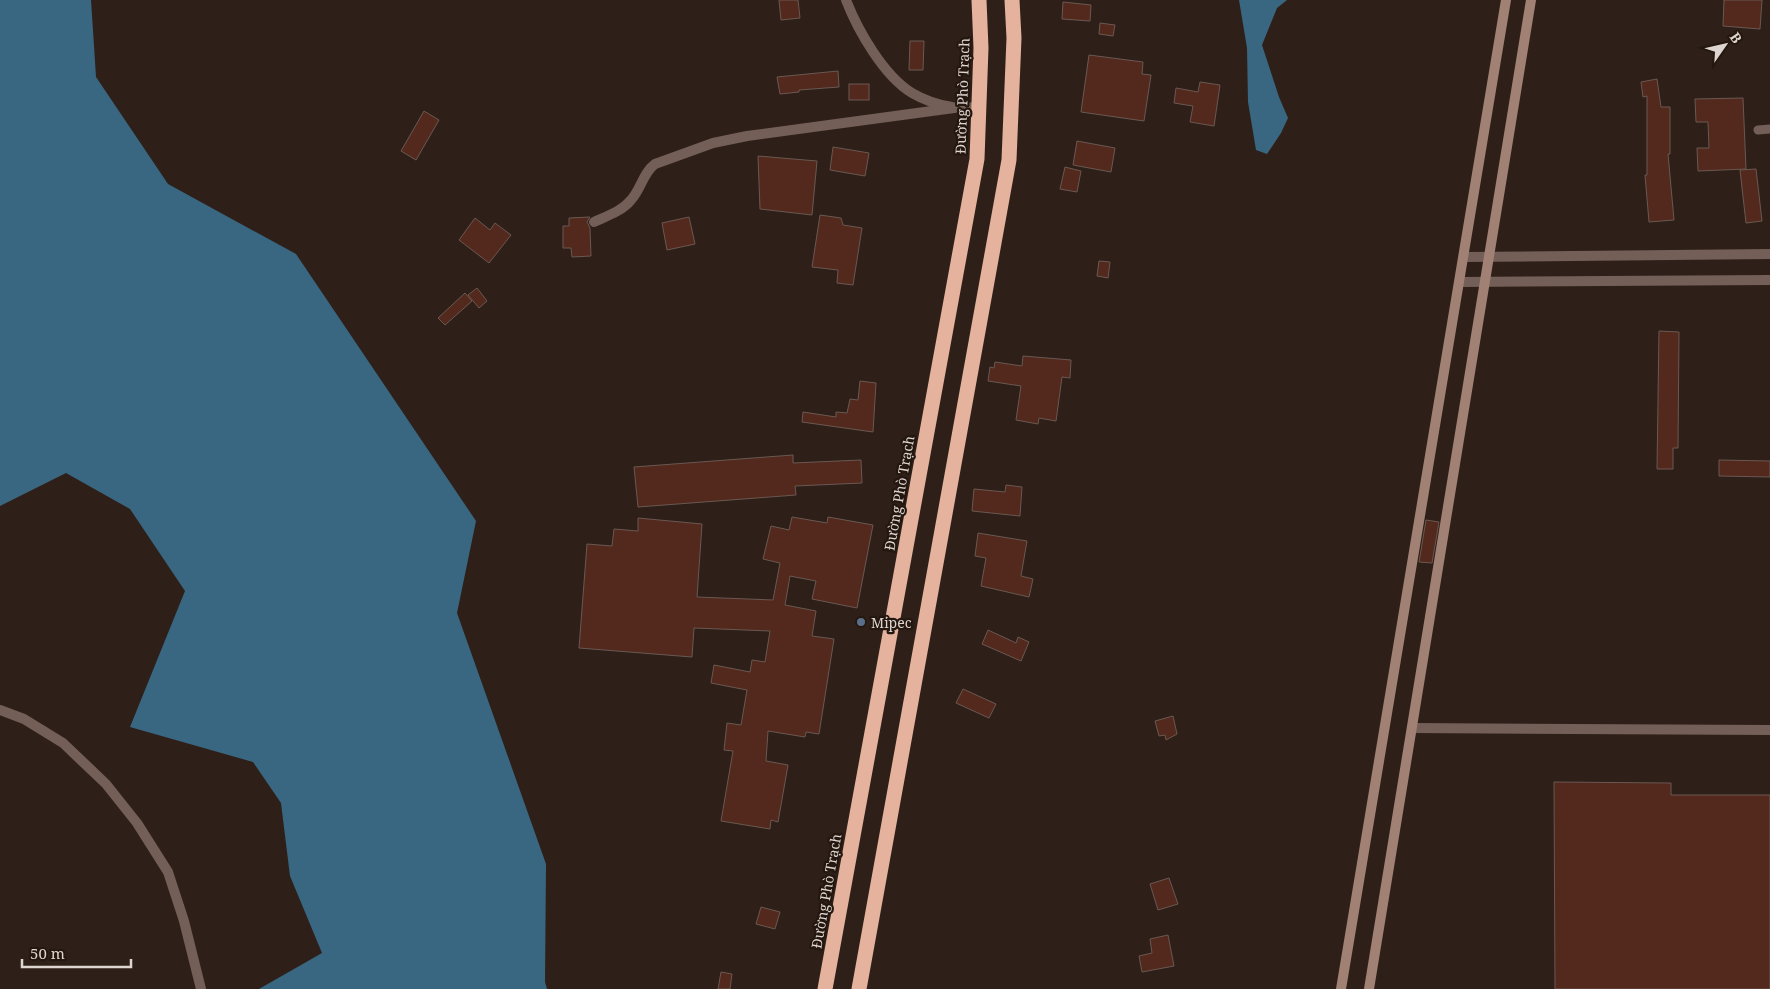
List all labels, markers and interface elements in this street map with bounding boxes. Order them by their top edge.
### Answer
north arrow [1700,20,1750,70]
text: B [1726,28,1747,47]
street label: Đường Phò Trạch [950,37,974,154]
street label: Đường Phò Trạch [880,434,918,552]
place label: Mipec [871,613,912,632]
marker: Mipec [855,616,867,628]
street label: Đường Phò Trạch [807,832,845,950]
scale bar [22,936,131,968]
text: 50 m [30,943,65,963]

